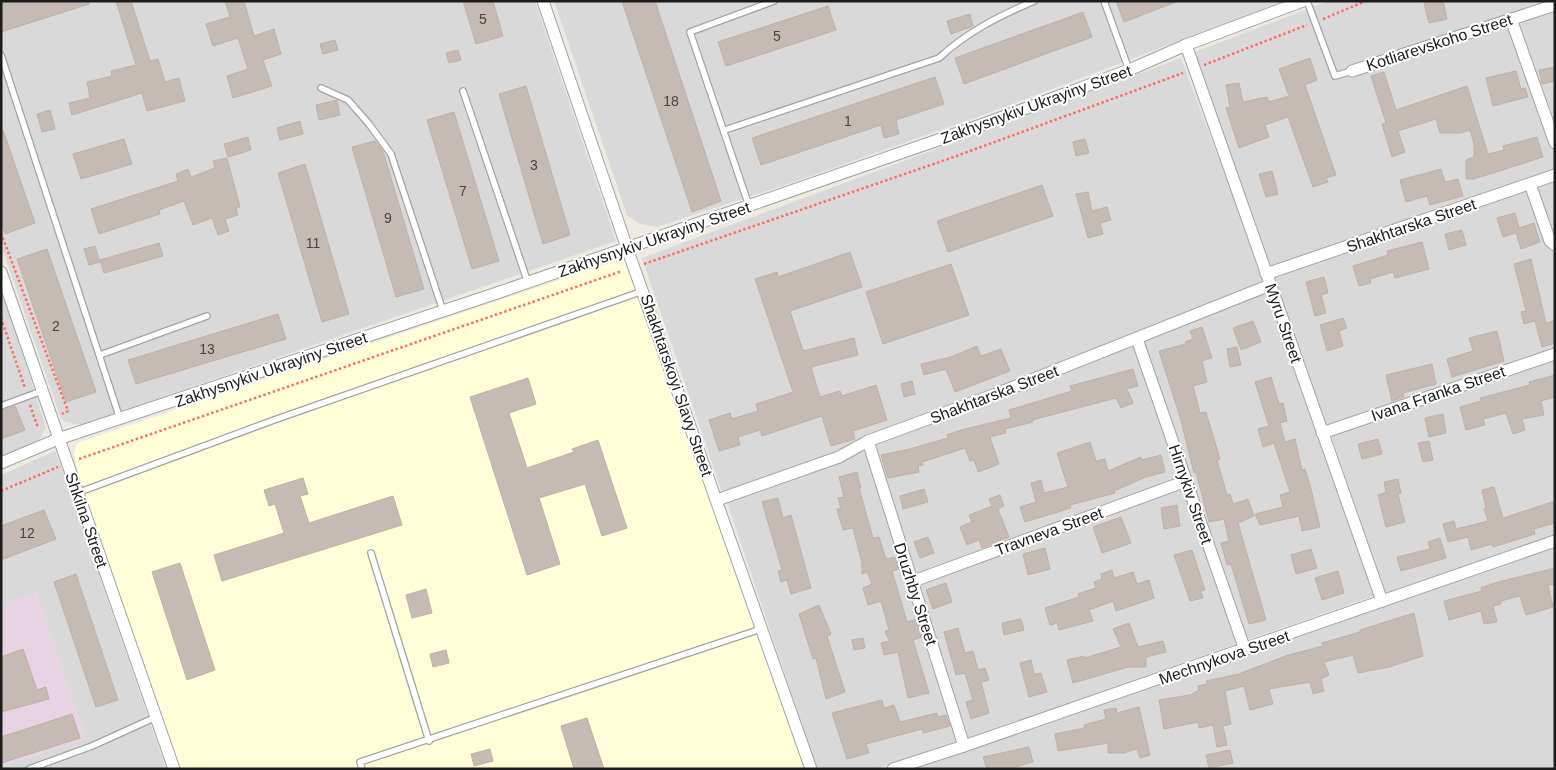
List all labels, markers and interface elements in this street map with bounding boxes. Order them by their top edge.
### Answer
house number: 5 [479,11,487,27]
street label: Kotliarevskoho Street [1364,11,1515,74]
house number: 5 [773,28,781,44]
street label: Zakhysnykiv Ukrayiny Street [938,62,1134,147]
house number: 18 [663,93,679,109]
house number: 1 [844,113,852,129]
house number: 3 [530,157,538,173]
house number: 7 [459,183,467,199]
street label: Shakhtarska Street [1344,195,1479,256]
street label: Zakhysnykiv Ukrayiny Street [556,198,753,280]
house number: 9 [384,210,392,226]
house number: 11 [306,235,320,251]
street label: Myru Street [1262,281,1305,366]
street label: Shakhtarskoyi Slavy Street [637,292,716,479]
house number: 2 [52,318,60,334]
street label: Zakhysnykiv Ukrayiny Street [173,328,370,410]
house number: 13 [199,341,215,357]
street label: Shakhtarska Street [928,362,1061,427]
street label: Ivana Franka Street [1369,362,1508,424]
street label: Hirnykiv Street [1166,442,1216,547]
street label: Shkilna Street [62,470,111,571]
street label: Travneva Street [993,504,1106,559]
house number: 12 [19,525,35,541]
street label: Druzhby Street [891,541,940,648]
street label: Mechnykova Street [1157,627,1292,688]

